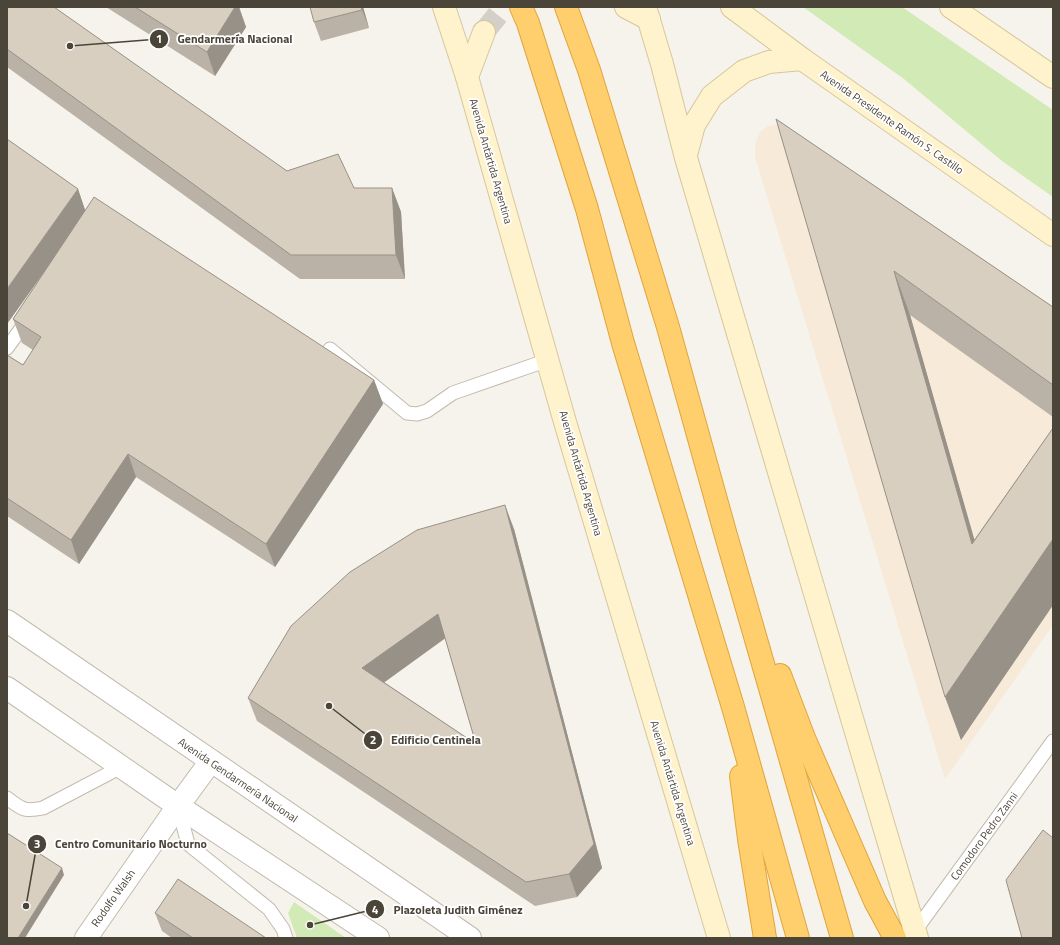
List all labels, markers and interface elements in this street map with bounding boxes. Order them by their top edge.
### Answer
callout: Gendarmería Nacional [149,27,300,51]
text: 1 [156,29,162,48]
text: Gendarmería Nacional [177,29,293,48]
street label: Avenida Presidente Ramón S. Castillo [817,66,967,178]
street label: Avenida Antártida Argentina [465,96,517,226]
street label: Avenida Antártida Argentina [555,408,607,538]
street label: Avenida Antártida Argentina [646,719,700,848]
callout: Edificio Centinela [363,728,489,752]
text: 2 [370,730,376,749]
text: Edificio Centinela [391,730,481,749]
street label: Avenida Gendarmería Nacional [175,734,301,826]
street label: Comodoro Pedro Zanni [946,789,1022,883]
callout: Centro Comunitario Nocturno [27,832,215,856]
text: 3 [34,834,40,853]
text: Centro Comunitario Nocturno [55,834,207,853]
street label: Rodolfo Walsh [87,866,139,930]
callout: Plazoleta Judith Giménez [365,897,530,921]
text: 4 [372,900,379,919]
text: Plazoleta Judith Giménez [393,900,523,919]

